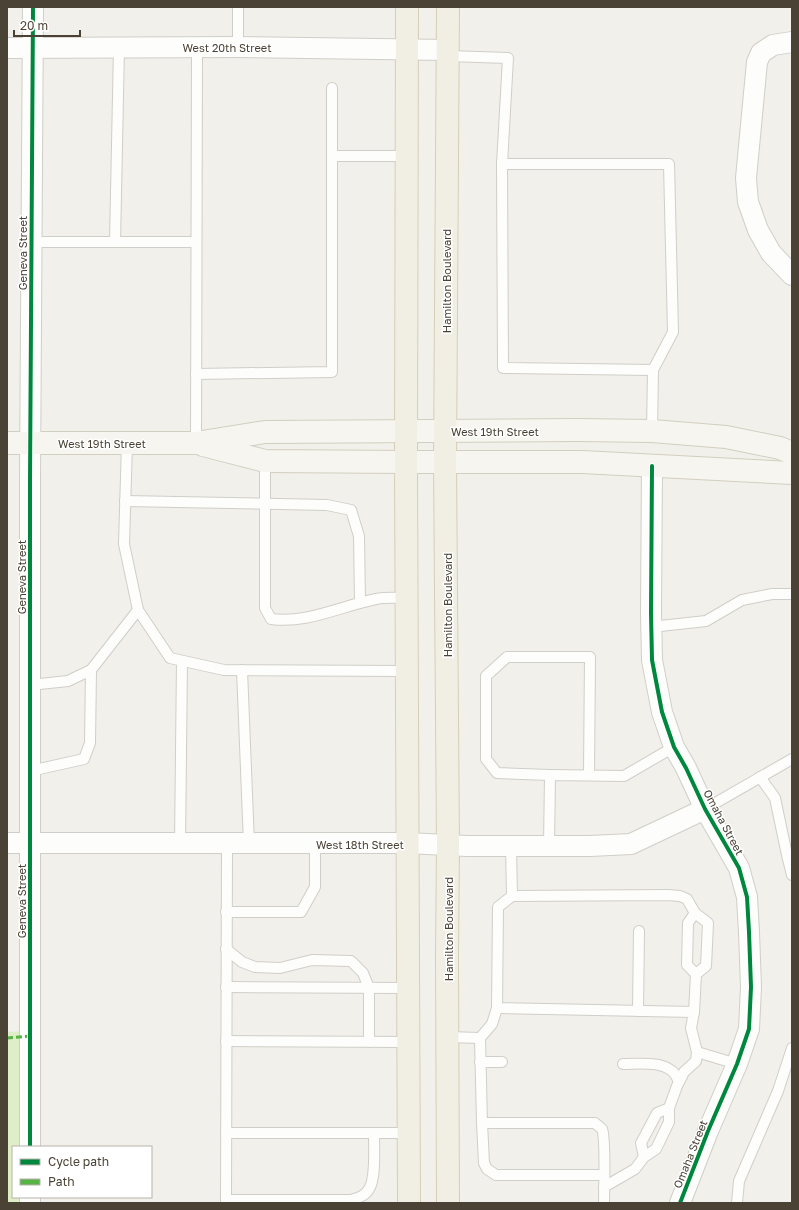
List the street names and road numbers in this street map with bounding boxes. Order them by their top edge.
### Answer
street label: West 20th Street [182,41,272,54]
street label: Geneva Street [16,216,29,290]
street label: Hamilton Boulevard [440,229,453,333]
street label: West 19th Street [451,425,539,438]
street label: West 19th Street [58,437,146,450]
street label: Geneva Street [15,540,28,614]
street label: Hamilton Boulevard [441,553,454,657]
street label: Omaha Street [701,787,747,857]
street label: West 18th Street [316,838,404,851]
street label: Geneva Street [15,864,28,938]
street label: Hamilton Boulevard [442,877,455,981]
street label: Omaha Street [670,1118,710,1190]

